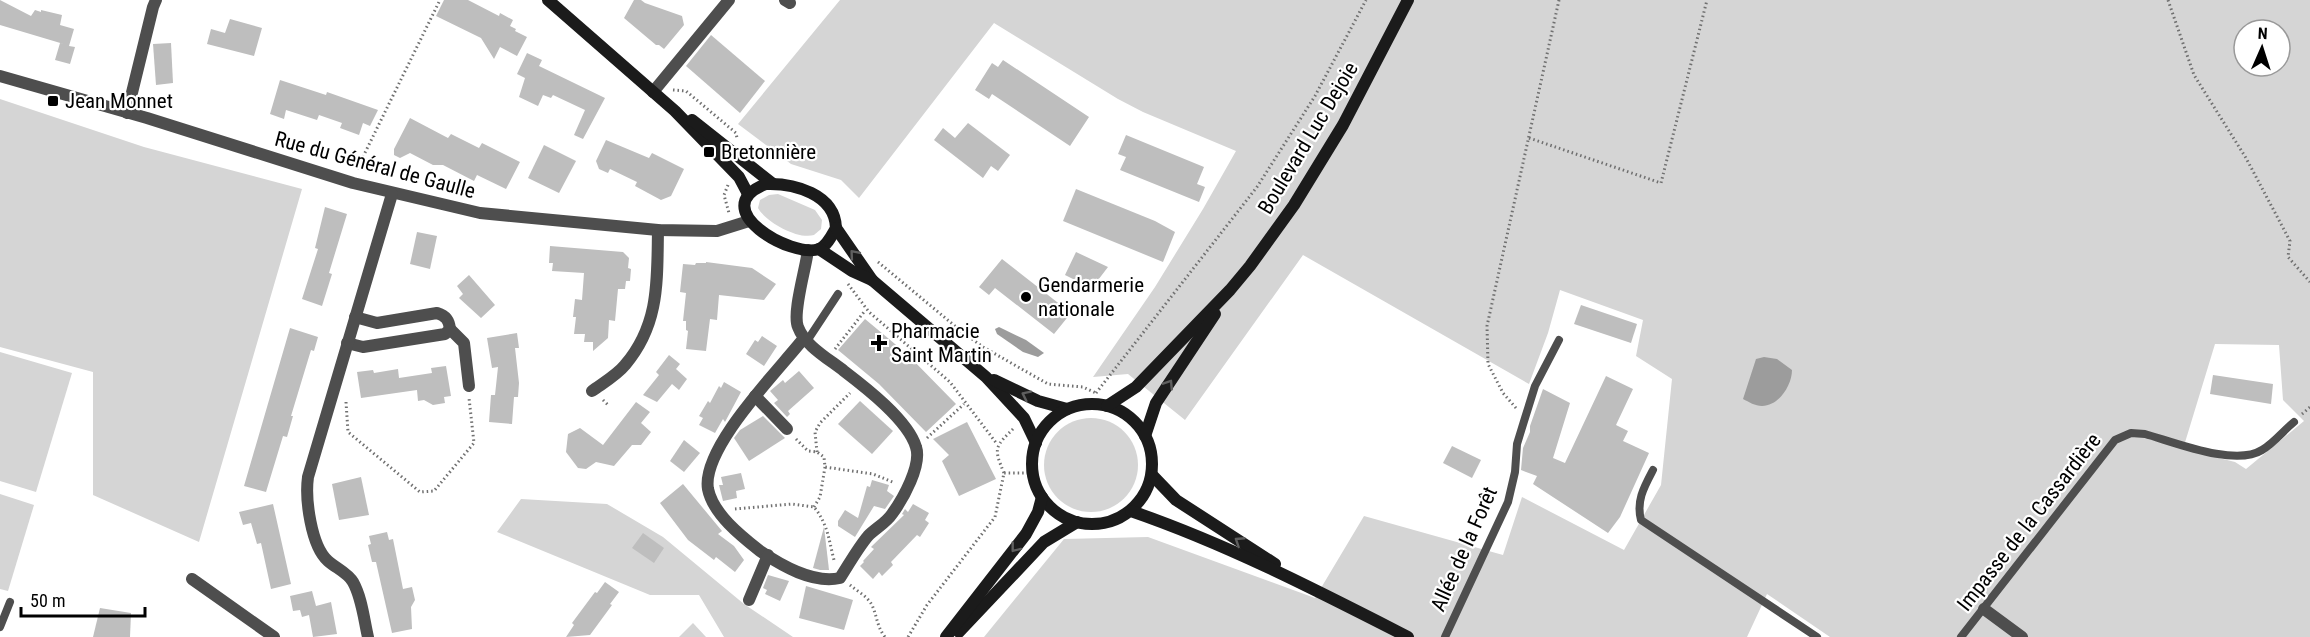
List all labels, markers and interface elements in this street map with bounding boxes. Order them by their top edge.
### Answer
north arrow [2232,18,2292,78]
text: N [2257,24,2268,43]
street label: Boulevard Luc Dejoie [1253,58,1363,218]
place label: Jean Monnet [65,89,173,113]
marker: Jean Monnet [46,94,60,108]
street label: Rue du Général de Gaulle [272,127,478,203]
place label: Bretonnière [721,140,816,164]
marker: Bretonnière [702,145,716,159]
one-way arrow [850,250,861,261]
place label: Gendarmerie nationale [1038,273,1144,321]
marker: Gendarmerie nationale [1019,290,1033,304]
place label: Pharmacie Saint Martin [891,319,992,367]
marker: Pharmacie Saint Martin [872,336,886,350]
one-way arrow [1162,379,1173,390]
one-way arrow [1021,391,1032,403]
street label: Impasse de la Cassardière [1952,428,2106,616]
street label: Allée de la Forêt [1426,483,1502,615]
one-way arrow [1235,537,1245,549]
one-way arrow [1011,541,1022,552]
scale bar [21,580,146,618]
text: 50 m [30,590,65,611]

